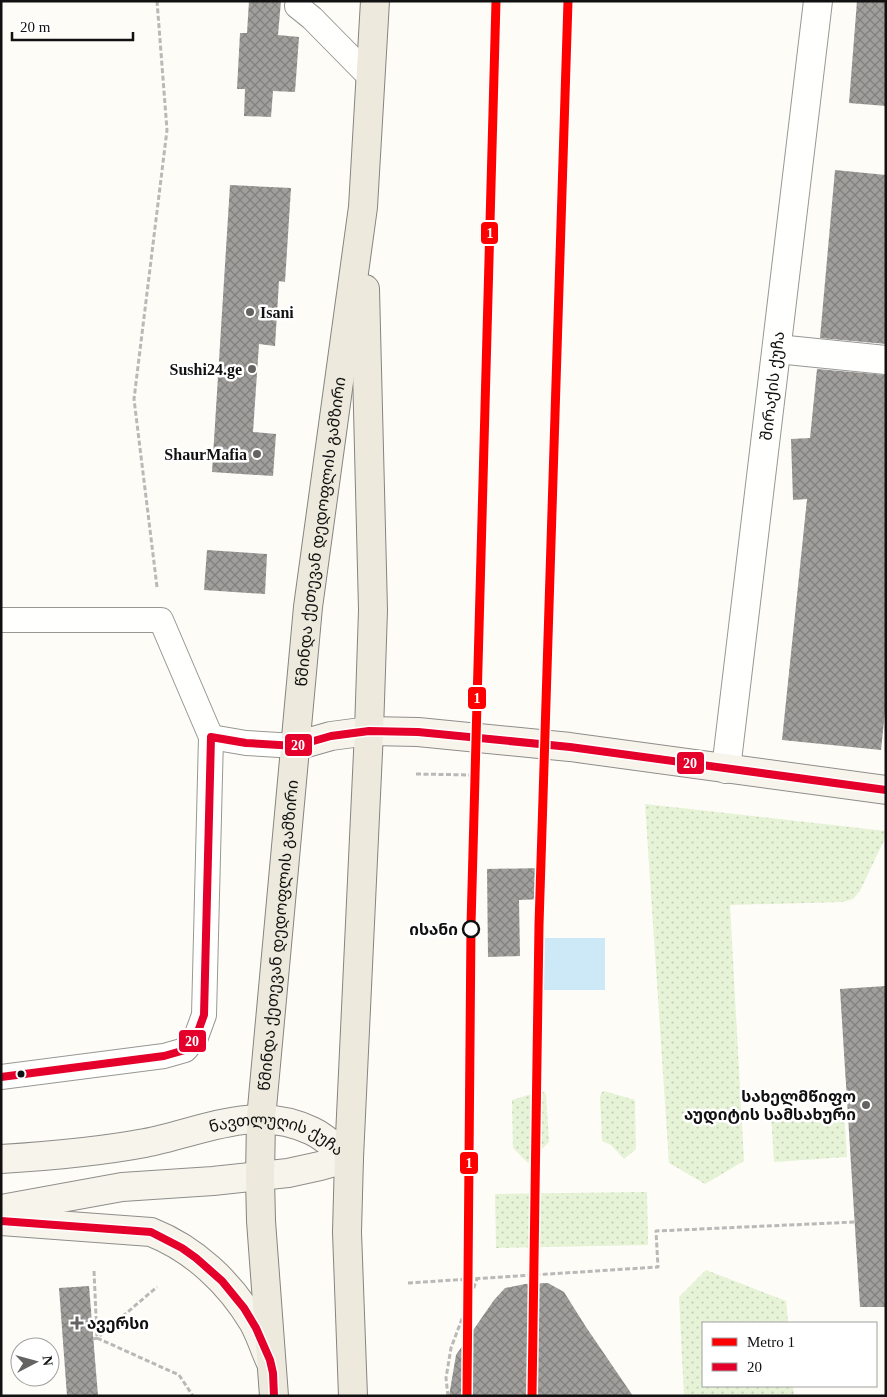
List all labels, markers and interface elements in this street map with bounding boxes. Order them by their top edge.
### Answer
scale bar [12,10,134,42]
text: 20 m [20,19,51,35]
line badge: 1 [480,221,499,245]
text: 1 [487,226,494,241]
place label: Isani [260,304,294,321]
marker: Isani [244,306,256,318]
street label: შირაქის ქუჩა [757,330,787,441]
place label: Sushi24.ge [170,361,242,379]
marker: Sushi24.ge [246,363,258,375]
street label: წმინდა ქეთევან დედოფლის გამზირი [293,376,349,687]
place label: ShaurMafia [164,446,247,463]
marker: ShaurMafia [251,448,263,460]
line badge: 1 [467,686,487,710]
text: 1 [474,691,481,706]
line badge: 20 [284,733,313,757]
text: 20 [291,738,305,753]
line badge: 20 [676,751,705,775]
text: 20 [683,756,697,771]
street label: წმინდა ქეთევან დედოფლის გამზირი [256,779,301,1091]
marker: ისანი [462,920,480,938]
place label: ისანი [409,921,458,938]
line badge: 20 [178,1029,207,1053]
text: 20 [185,1034,199,1049]
unlabelled marker [16,1069,26,1079]
place label: სახელმწიფო აუდიტის სამსახური [684,1088,856,1125]
marker: სახელმწიფო აუდიტის სამსახური [860,1099,872,1111]
street label: ნავთლუღის ქუჩა [207,1111,347,1159]
line badge: 1 [459,1151,479,1175]
text: 1 [466,1156,473,1171]
place label: ავერსი [87,1315,149,1333]
marker: ავერსი [71,1317,83,1329]
legend [702,1322,877,1387]
text: Metro 1 [747,1334,795,1350]
north arrow [10,1337,60,1387]
text: N [39,1355,55,1367]
text: 20 [747,1359,762,1375]

